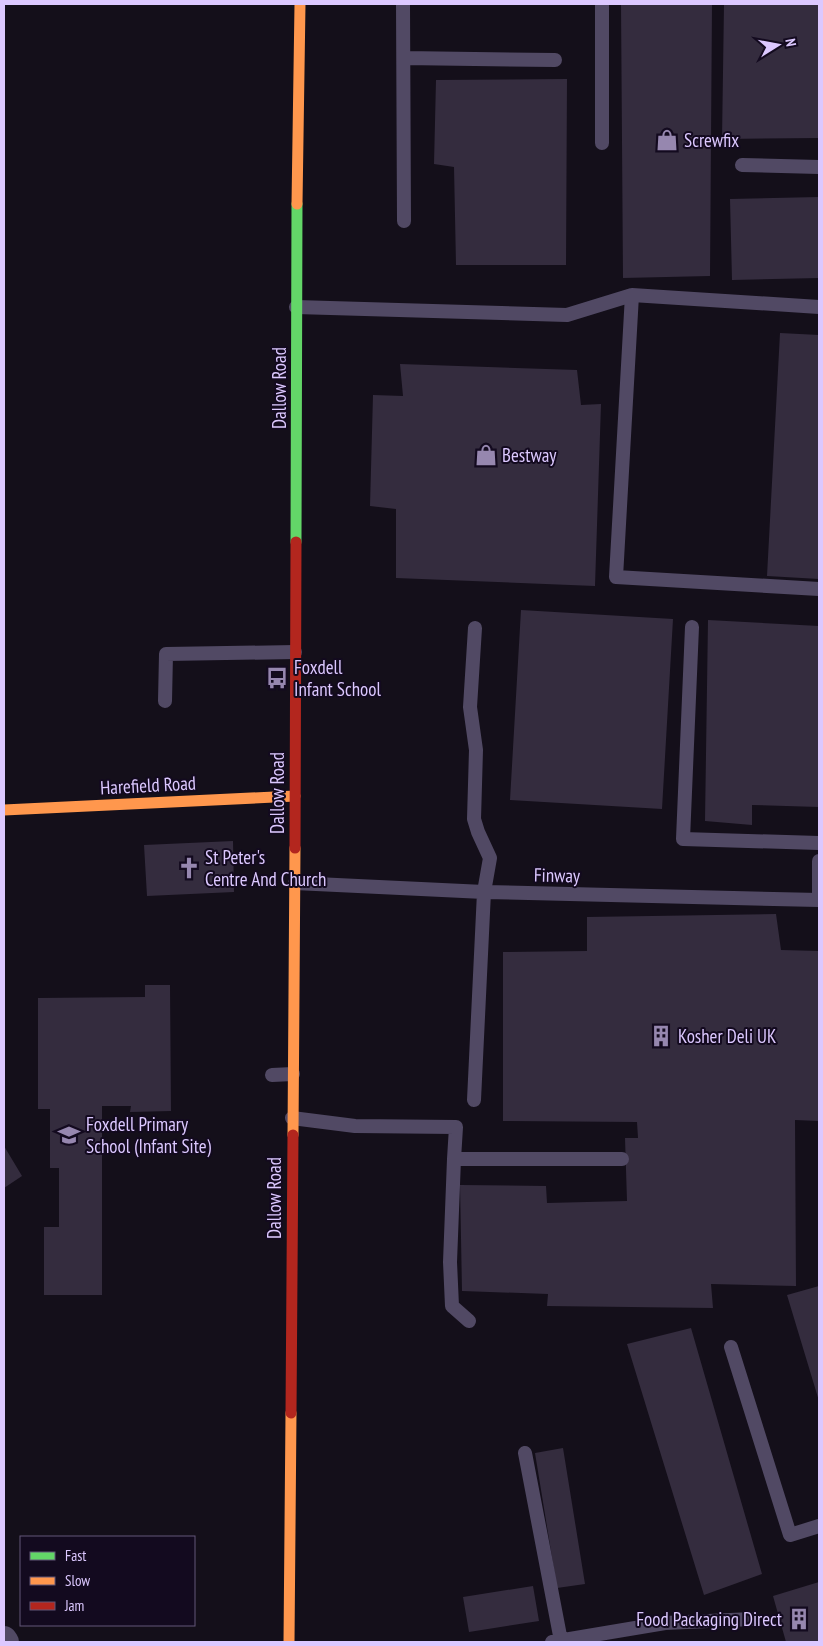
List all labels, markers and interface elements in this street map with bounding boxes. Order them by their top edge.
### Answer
north arrow [753,20,803,70]
text: N [781,37,800,48]
shop icon: Screwfix [654,127,680,153]
place label: Screwfix [684,128,739,152]
street label: Dallow Road [267,347,291,429]
shop icon: Bestway [473,442,499,468]
place label: Bestway [502,443,557,467]
place label: Foxdell Infant School [294,655,382,701]
bus stop icon: Foxdell Infant School [264,665,290,691]
street label: Dallow Road [265,752,289,834]
street label: Harefield Road [99,771,197,799]
place label: St Peter's Centre And Church [205,845,326,891]
church icon: St Peter's Centre And Church [176,855,202,881]
street label: Finway [534,863,581,887]
building icon: Kosher Deli UK [648,1023,674,1049]
place label: Kosher Deli UK [678,1024,776,1048]
place label: Foxdell Primary School (Infant Site) [86,1112,212,1158]
school or university icon: Foxdell Primary School (Infant Site) [56,1122,82,1148]
street label: Dallow Road [262,1157,286,1239]
legend [20,1536,195,1626]
text: Fast [65,1546,86,1565]
text: Slow [65,1571,90,1590]
text: Jam [64,1596,84,1615]
building icon: Food Packaging Direct [786,1606,812,1632]
place label: Food Packaging Direct [636,1607,783,1631]

